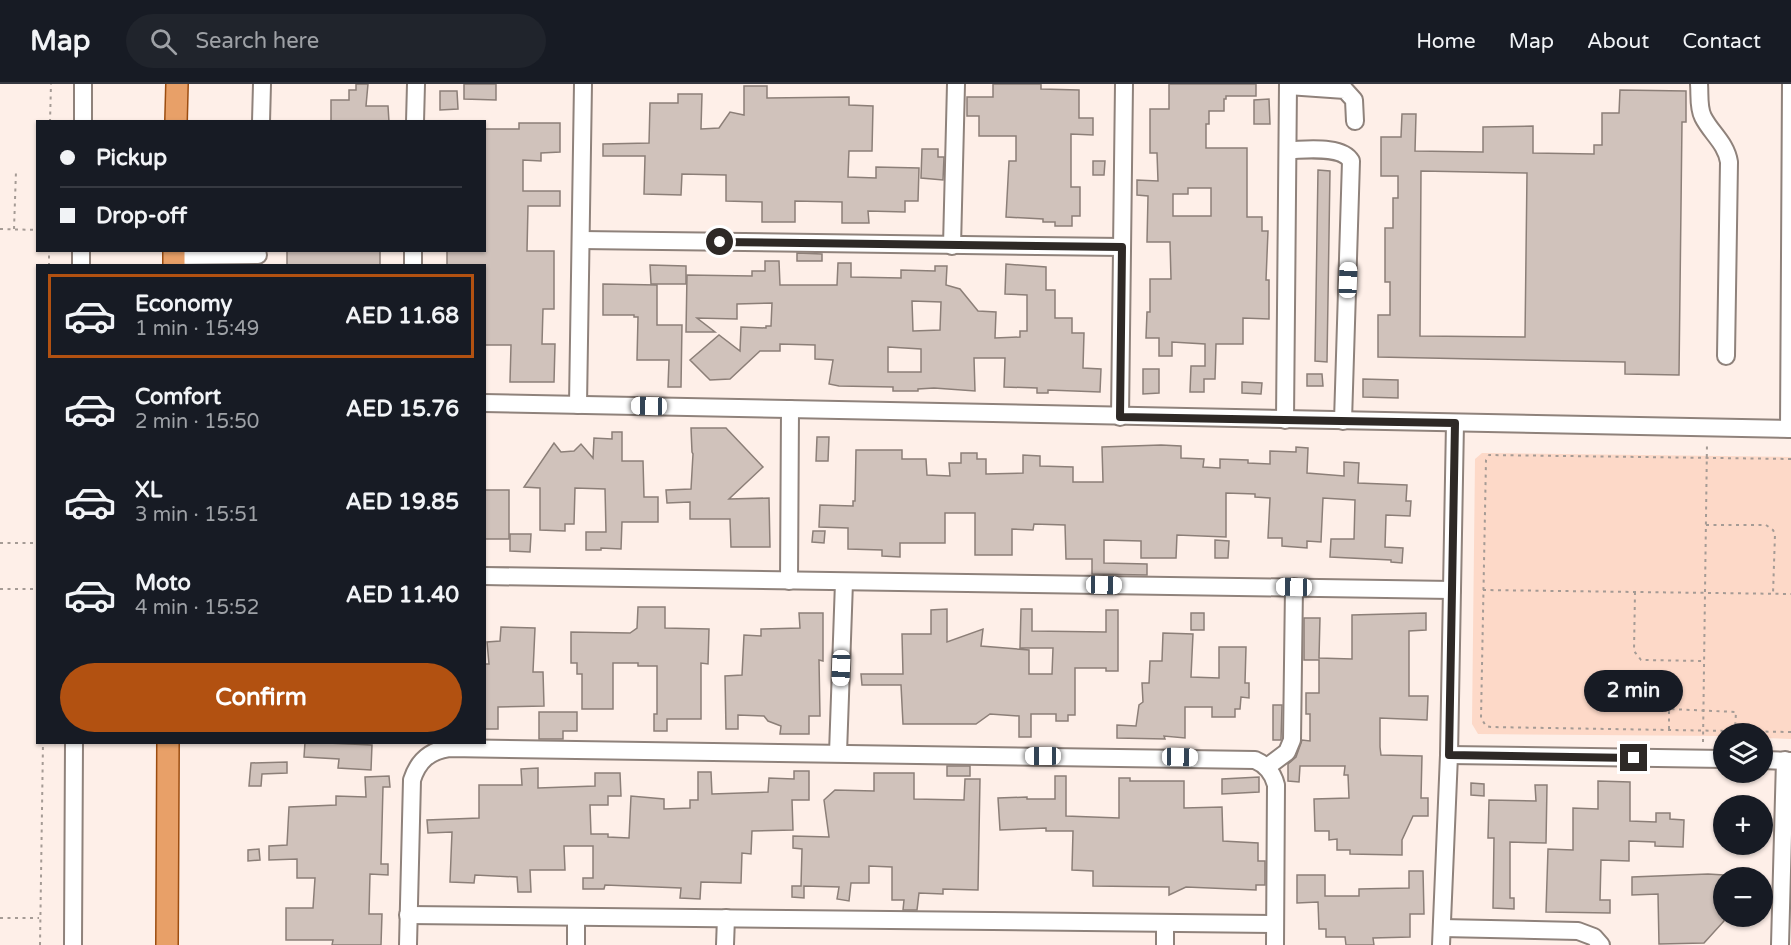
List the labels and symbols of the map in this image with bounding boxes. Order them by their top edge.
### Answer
route start [706,228,733,255]
car [1338,262,1358,298]
car [631,397,667,415]
car [1086,576,1122,594]
car [1276,578,1312,596]
car [831,650,851,686]
callout: 2 min [1584,671,1684,713]
route end [1620,744,1647,771]
car [1025,747,1061,765]
car [1162,748,1198,766]

